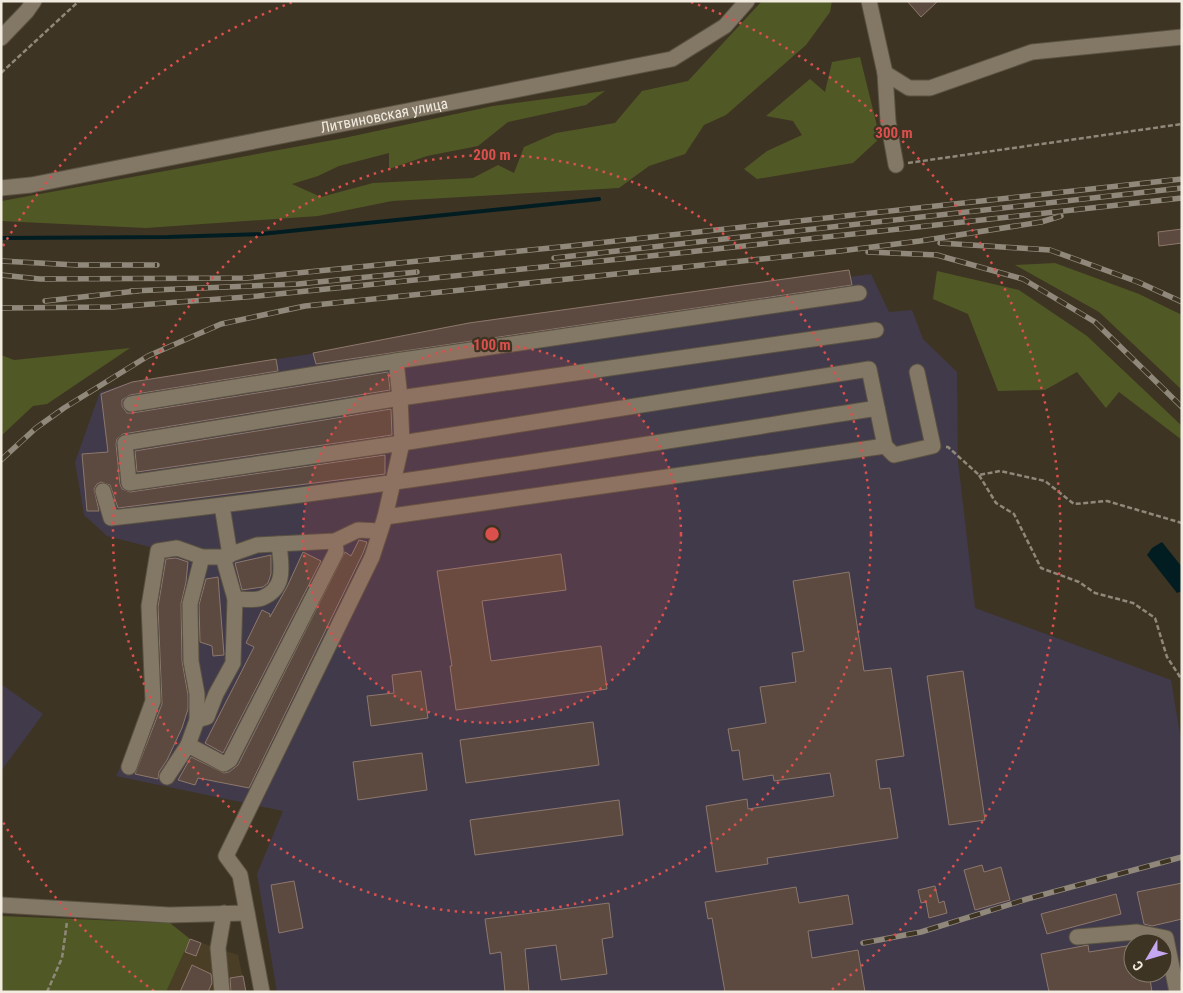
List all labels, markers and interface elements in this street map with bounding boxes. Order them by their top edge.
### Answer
street label: Литвиновская улица [319,94,449,137]
text: 300 m [875,124,913,142]
text: 200 m [473,146,511,164]
text: 100 m [473,336,511,354]
centre of rings [483,525,501,543]
north arrow [1123,933,1173,983]
text: С [1129,958,1147,974]

